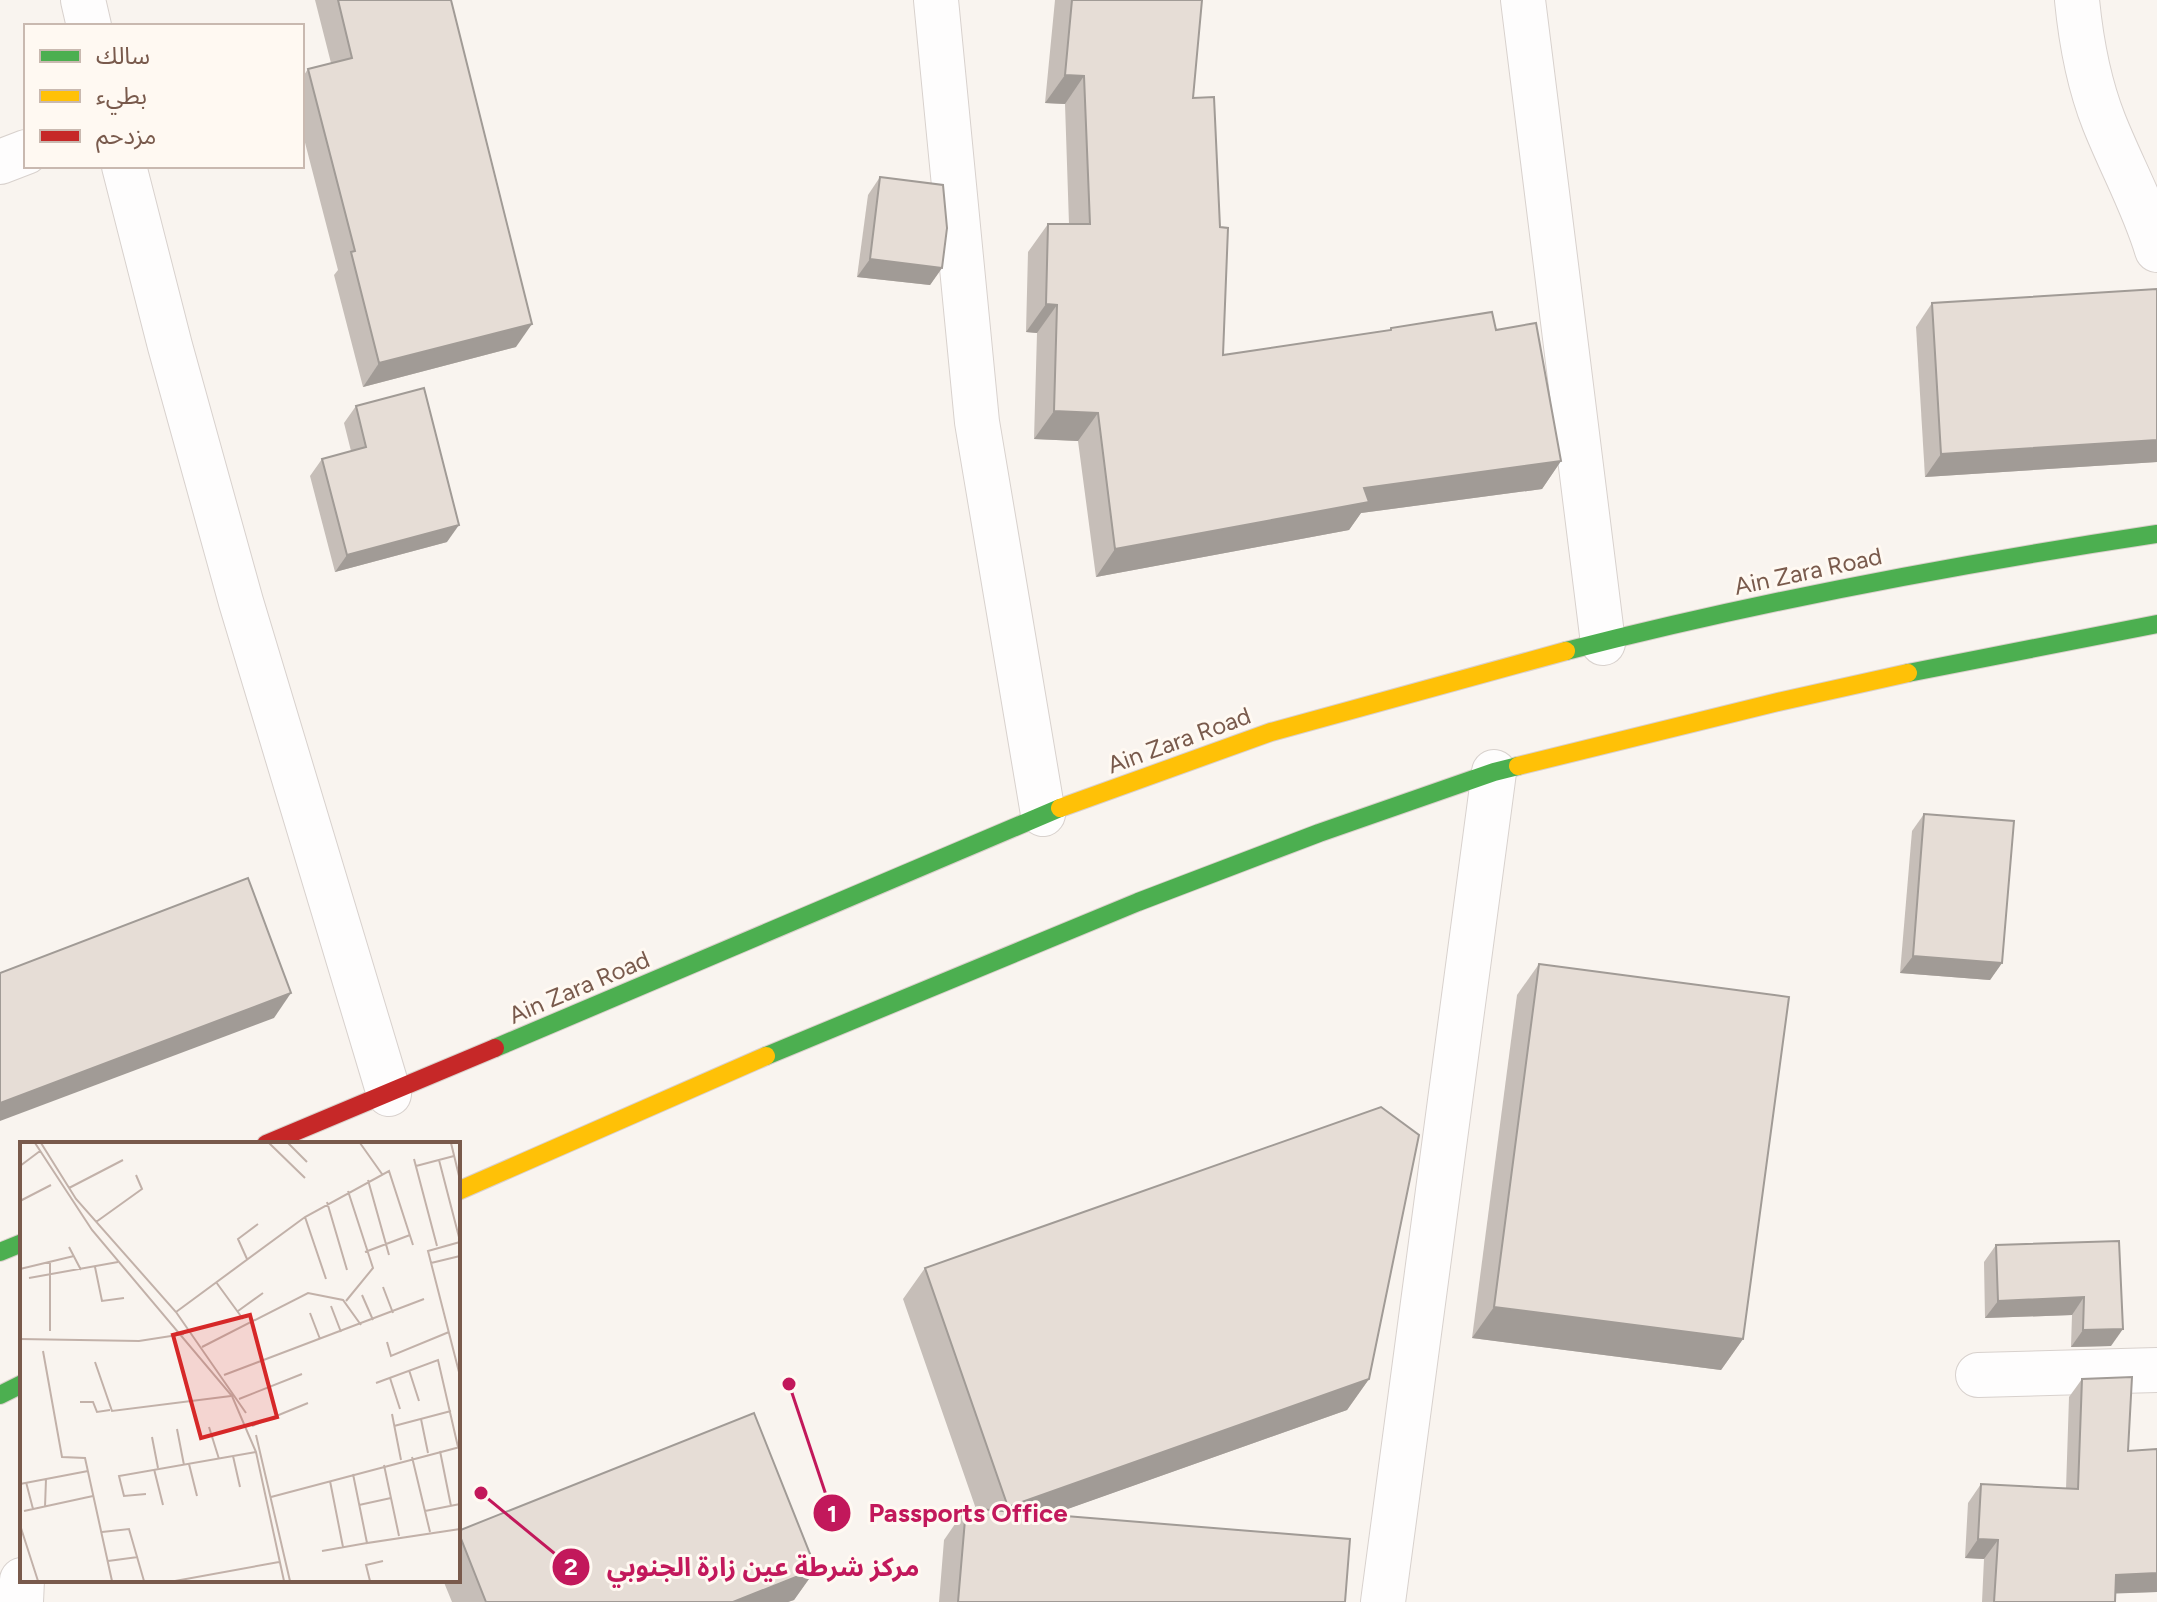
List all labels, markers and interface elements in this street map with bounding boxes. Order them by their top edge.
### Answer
legend [24,24,304,168]
text: سالك [96,41,150,70]
text: بطيء [96,81,147,115]
text: مزدحم [96,121,156,153]
street label: Ain Zara Road [1731,541,1885,601]
street label: Ain Zara Road [1103,701,1255,779]
street label: Ain Zara Road [504,944,654,1030]
inset map [20,1142,460,1582]
callout: Passports Office [812,1488,1083,1538]
text: Passports Office [868,1497,1068,1529]
text: 1 [827,1499,837,1528]
callout: مركز شرطة عين زارة الجنوبي [551,1542,935,1592]
text: مركز شرطة عين زارة الجنوبي [607,1551,919,1588]
text: 2 [564,1552,578,1581]

